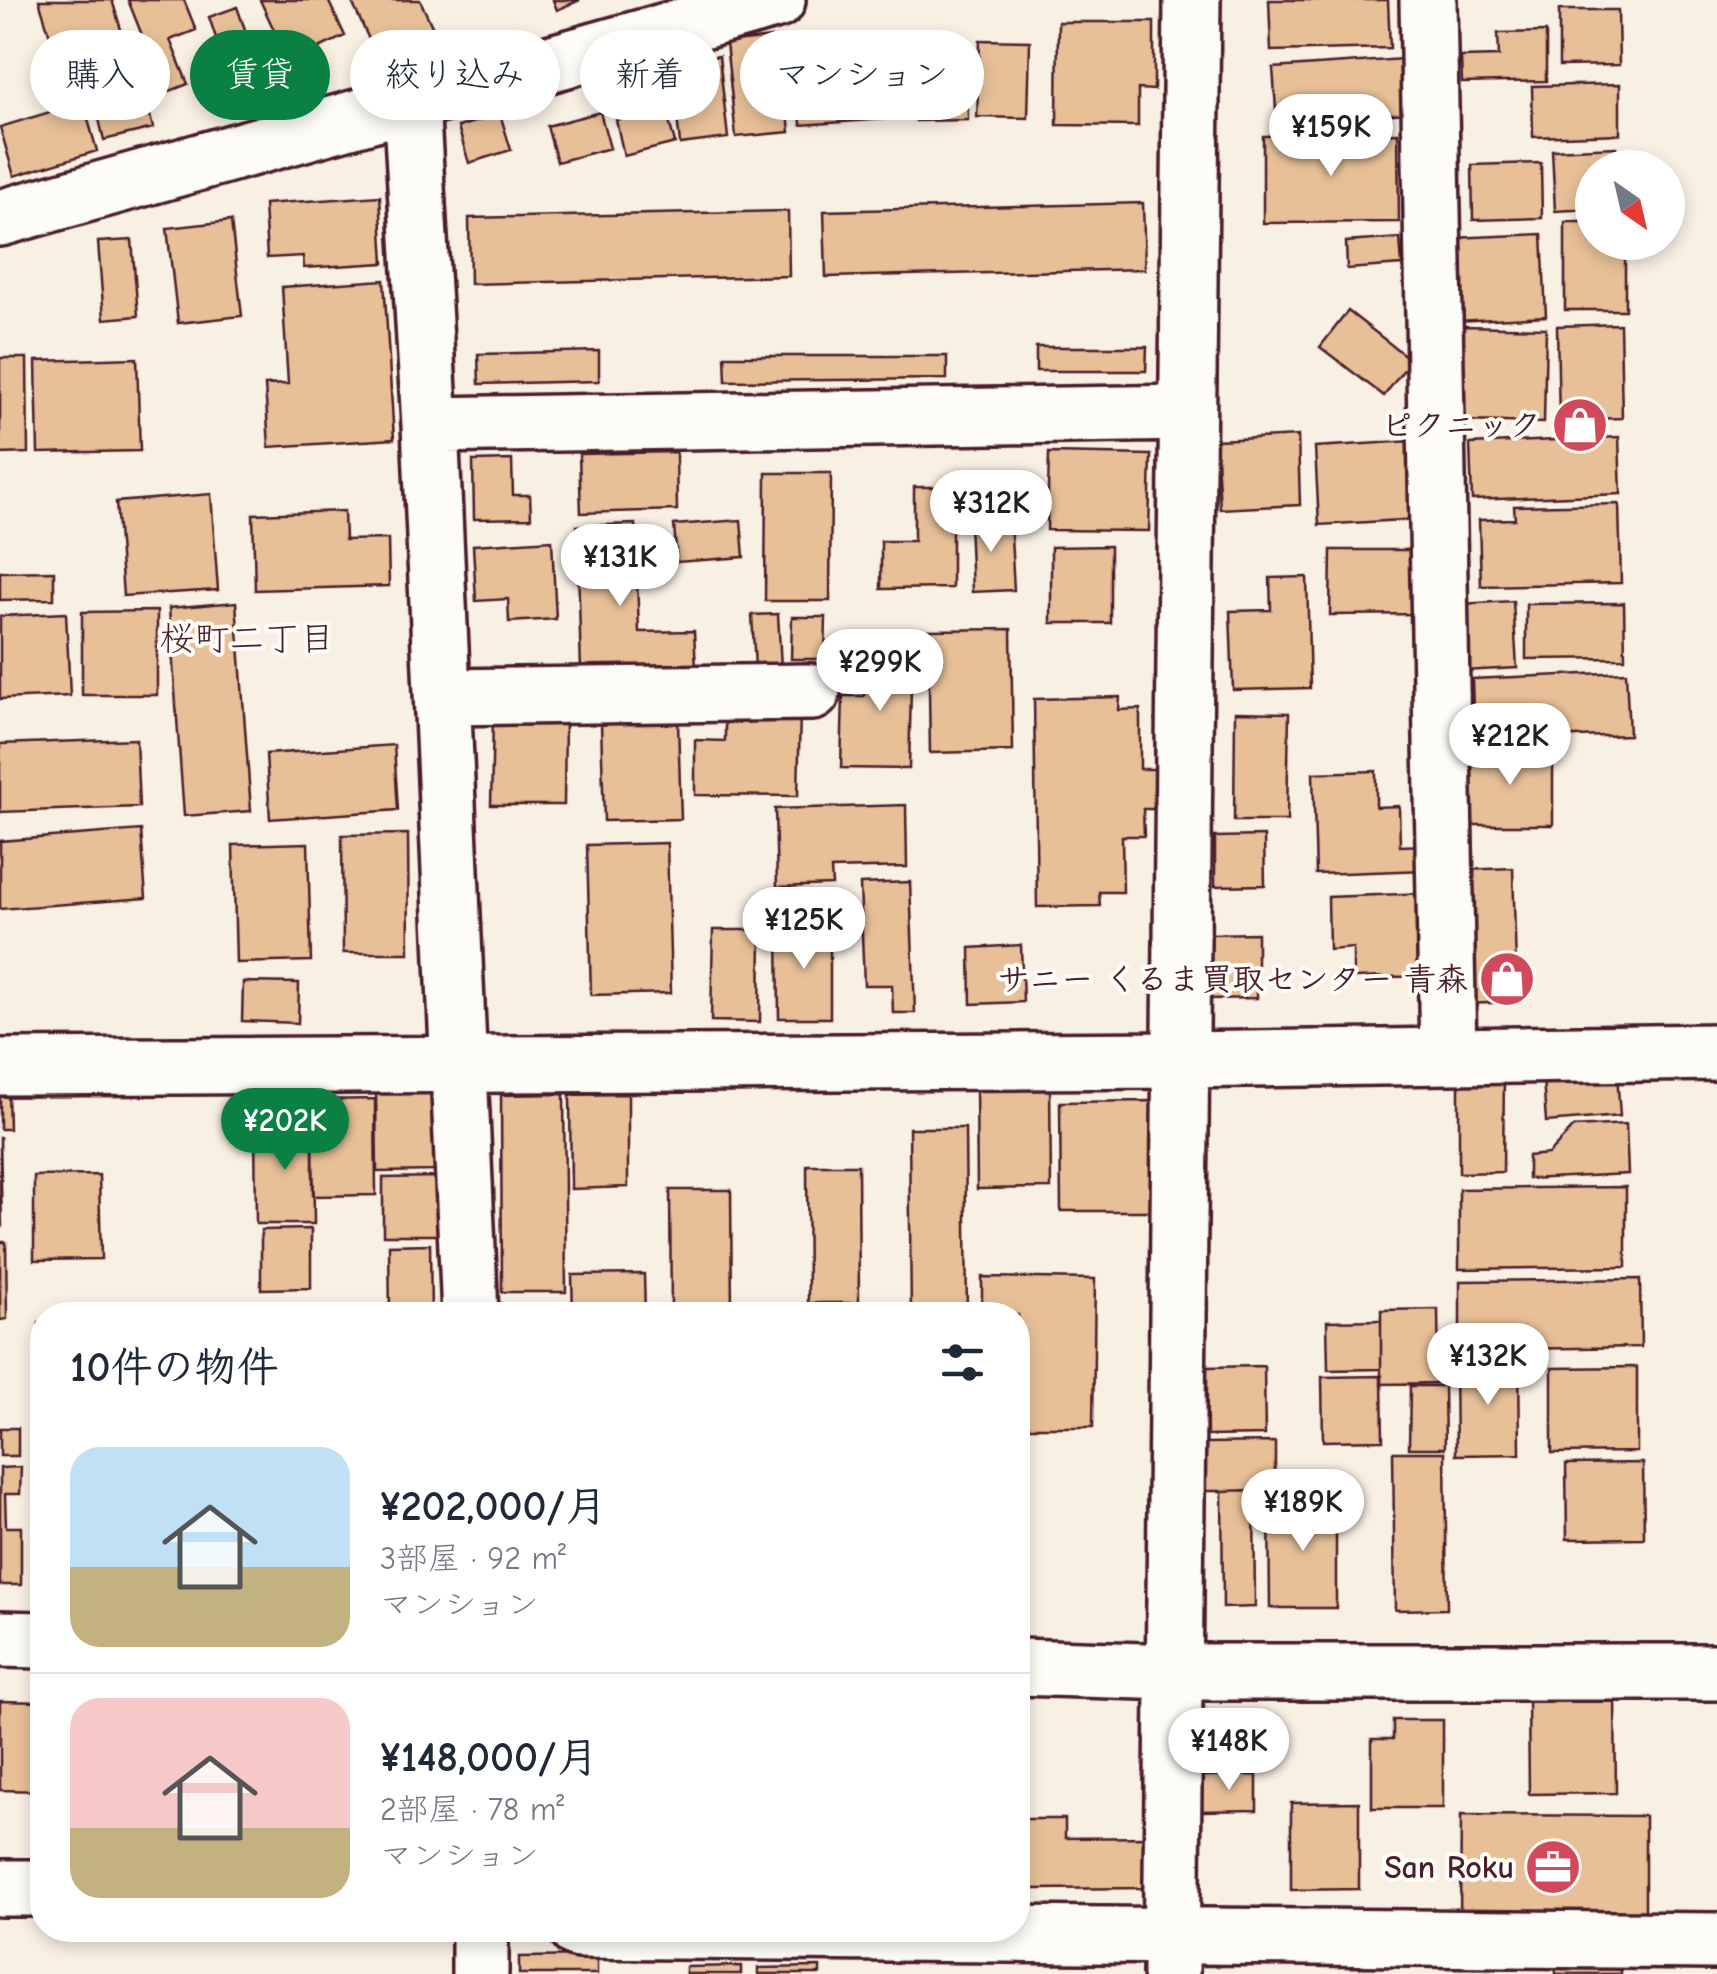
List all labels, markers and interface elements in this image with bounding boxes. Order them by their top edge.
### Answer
chip: 購入 [30,30,170,120]
chip: 賃貸 [190,30,330,120]
chip: 絞り込み [350,30,560,120]
chip: 新着 [580,30,720,120]
chip: マンション [740,30,984,120]
pin: ¥159K [1261,94,1401,179]
text: ¥159K [1291,108,1371,145]
north arrow [1575,150,1685,260]
map controls [1575,150,1685,260]
shop icon: ピクニック [1550,395,1610,455]
place label: ピクニック [1381,407,1541,444]
pin: ¥312K [921,470,1061,555]
text: ¥312K [952,484,1030,521]
pin: ¥131K [550,524,690,609]
text: ¥131K [583,538,657,575]
district label: 桜町二丁目 [159,618,335,659]
pin: ¥299K [810,629,950,714]
text: ¥299K [838,643,922,680]
pin: ¥212K [1440,703,1580,788]
text: ¥212K [1471,717,1549,754]
pin: ¥125K [734,887,874,972]
text: ¥125K [764,901,844,938]
shop icon: サニー くるま買取センター 青森 [1477,949,1537,1009]
place label: サニー くるま買取センター 青森 [997,961,1468,998]
pin: ¥202K [215,1088,355,1173]
text: ¥202K [243,1102,327,1139]
pin: ¥132K [1418,1323,1558,1408]
icon: filters [935,1335,990,1390]
text: ¥132K [1449,1337,1527,1374]
text: 10件の物件 [70,1343,279,1392]
pin: ¥189K [1233,1469,1373,1554]
text: ¥202,000/月 [380,1482,607,1531]
text: ¥189K [1263,1483,1343,1520]
icon: home [150,1487,270,1607]
text: 3部屋 · 92 m² [380,1540,566,1577]
text: マンション [380,1586,539,1623]
pin: ¥148K [1159,1708,1299,1793]
text: ¥148K [1190,1722,1268,1759]
text: ¥148,000/月 [380,1733,598,1782]
icon: home [150,1738,270,1858]
text: 2部屋 · 78 m² [380,1791,564,1828]
text: マンション [380,1837,539,1874]
office icon: San Roku [1523,1837,1583,1897]
place label: San Roku [1384,1849,1514,1886]

